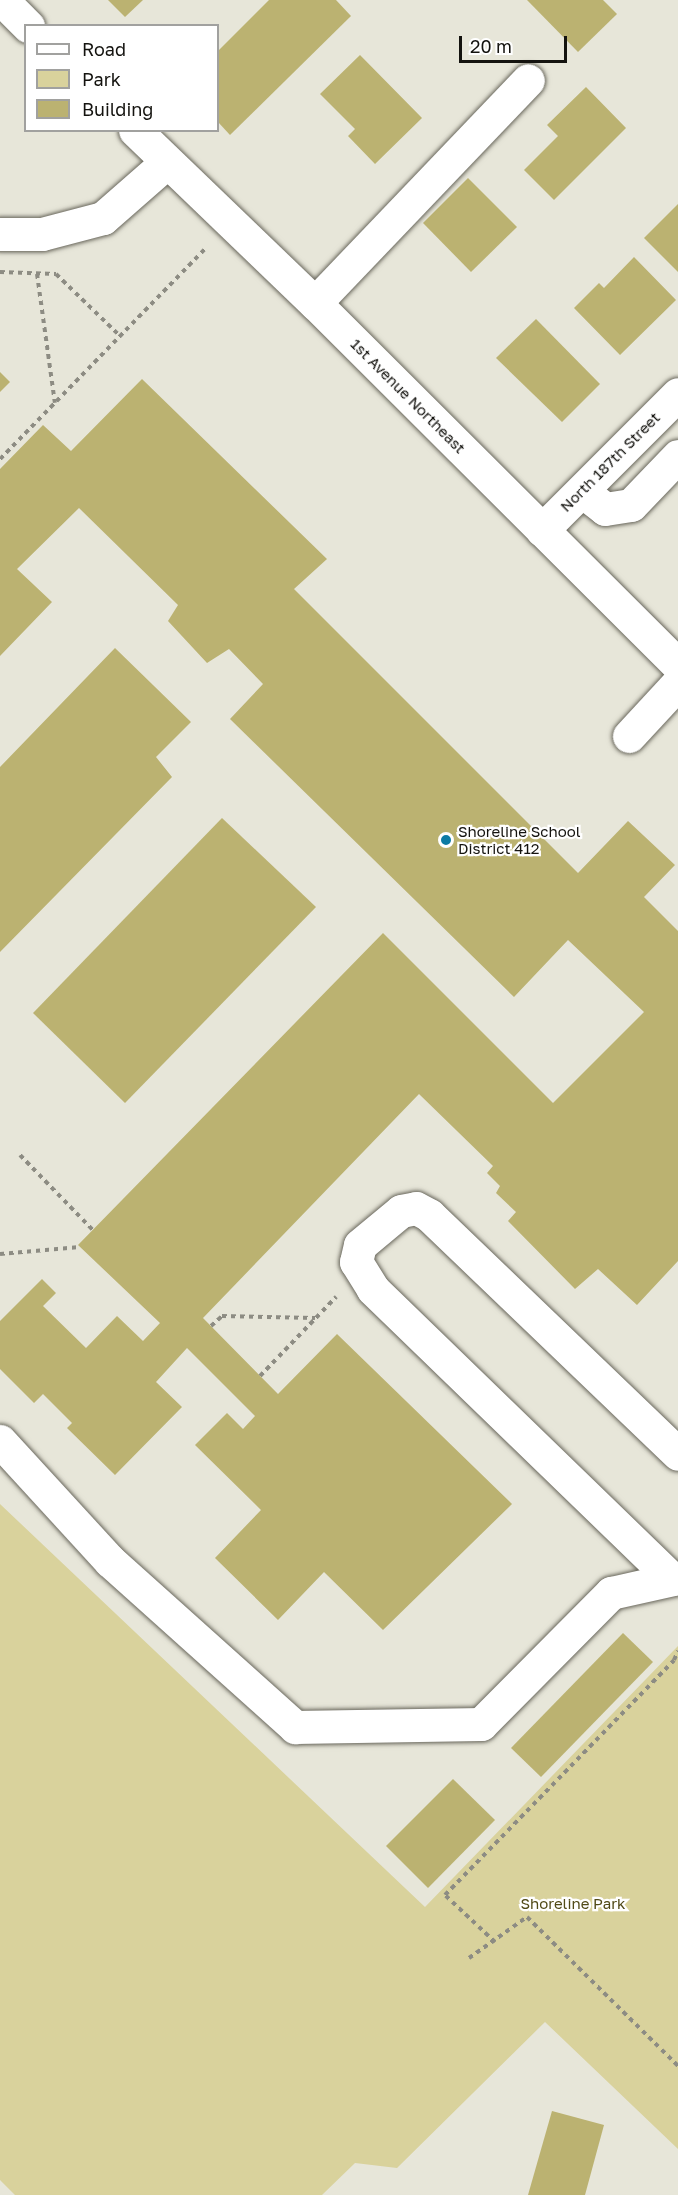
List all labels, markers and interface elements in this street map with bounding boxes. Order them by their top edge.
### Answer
legend [24,24,219,132]
scale bar [462,24,570,62]
text: 20 m [470,35,512,57]
text: Road [82,38,126,60]
text: Park [82,68,121,90]
text: Building [82,98,153,120]
street label: 1st Avenue Northeast [347,335,469,457]
street label: North 187th Street [557,409,663,515]
place label: Shoreline School District 412 [458,822,581,857]
marker: Shoreline School District 412 [439,833,453,847]
park label: Shoreline Park [520,1895,626,1913]

